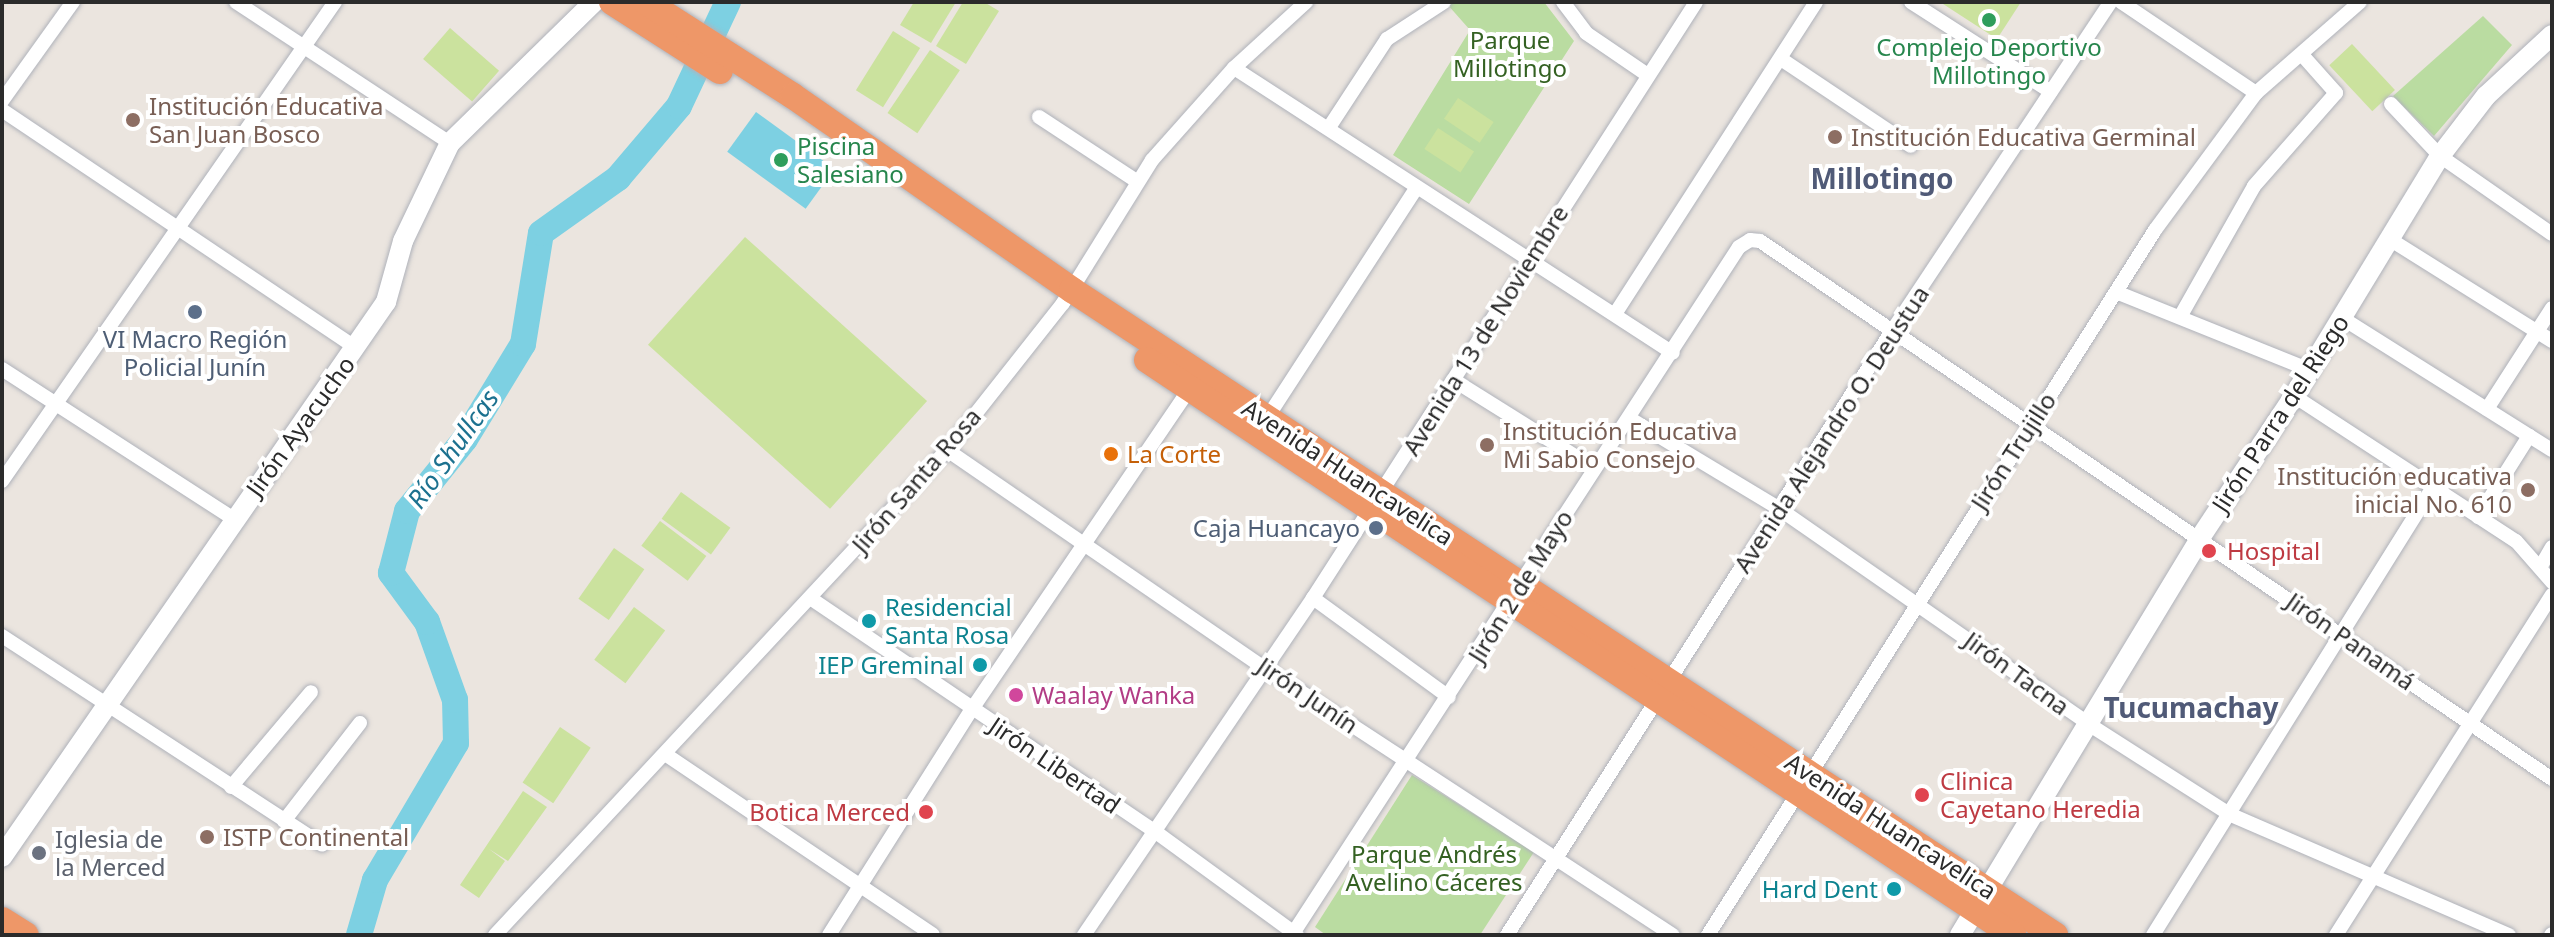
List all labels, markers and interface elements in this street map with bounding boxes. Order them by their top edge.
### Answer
marker: Complejo Deportivo Millotingo [1980,11,1998,29]
park label: Parque Millotingo [1453,26,1567,82]
place label: Complejo Deportivo Millotingo [1876,33,2102,89]
place label: Institución Educativa San Juan Bosco [149,92,384,148]
marker: Institución Educativa San Juan Bosco [124,111,142,129]
place label: Institución Educativa Germinal [1851,123,2196,151]
marker: Institución Educativa Germinal [1826,128,1844,146]
place label: Piscina Salesiano [797,132,904,188]
marker: Piscina Salesiano [772,151,790,169]
district label: Millotingo [1811,161,1953,195]
street label: Avenida 13 de Noviembre [1396,200,1574,460]
street label: Avenida Alejandro O. Deustua [1727,280,1935,578]
marker: VI Macro Región Policial Junín [186,303,204,321]
street label: Jirón Parra del Riego [2205,309,2355,517]
place label: VI Macro Región Policial Junín [103,325,287,381]
street label: Jirón Ayacucho [240,350,360,502]
water label: Río Shullcas [401,384,505,514]
street label: Jirón Trujillo [1964,387,2062,515]
street label: Avenida Huancavelica [1237,393,1459,551]
street label: Jirón Santa Rosa [845,402,987,558]
place label: Institución Educativa Mi Sabio Consejo [1503,417,1738,473]
marker: Institución Educativa Mi Sabio Consejo [1478,436,1496,454]
place label: La Corte [1127,440,1221,468]
marker: La Corte [1102,445,1120,463]
place label: Institución educativa inicial No. 610 [2277,462,2512,518]
marker: Institución educativa inicial No. 610 [2519,481,2537,499]
street label: Jirón 2 de Mayo [1462,504,1578,668]
place label: Caja Huancayo [1193,514,1360,542]
marker: Caja Huancayo [1367,519,1385,537]
place label: Hospital [2227,537,2320,565]
marker: Hospital [2198,540,2220,562]
street label: Jirón Panamá [2281,586,2421,696]
place label: Residencial Santa Rosa [885,593,1012,649]
marker: Residencial Santa Rosa [860,612,878,630]
street label: Jirón Tacna [1959,625,2075,721]
place label: IEP Greminal [818,651,964,679]
street label: Jirón Junín [1252,651,1364,739]
marker: IEP Greminal [971,656,989,674]
place label: Waalay Wanka [1032,681,1195,709]
marker: Waalay Wanka [1007,686,1025,704]
district label: Tucumachay [2103,690,2279,724]
street label: Jirón Libertad [984,711,1126,819]
street label: Avenida Huancavelica [1780,747,2002,905]
place label: Clinica Cayetano Heredia [1940,767,2141,823]
marker: Clinica Cayetano Heredia [1911,784,1933,806]
place label: Botica Merced [749,798,910,826]
marker: Botica Merced [917,803,935,821]
place label: ISTP Continental [223,823,409,851]
place label: Iglesia de la Merced [55,825,165,881]
marker: ISTP Continental [198,828,216,846]
park label: Parque Andrés Avelino Cáceres [1345,840,1523,896]
marker: Iglesia de la Merced [30,844,48,862]
place label: Hard Dent [1762,875,1878,903]
marker: Hard Dent [1885,880,1903,898]

